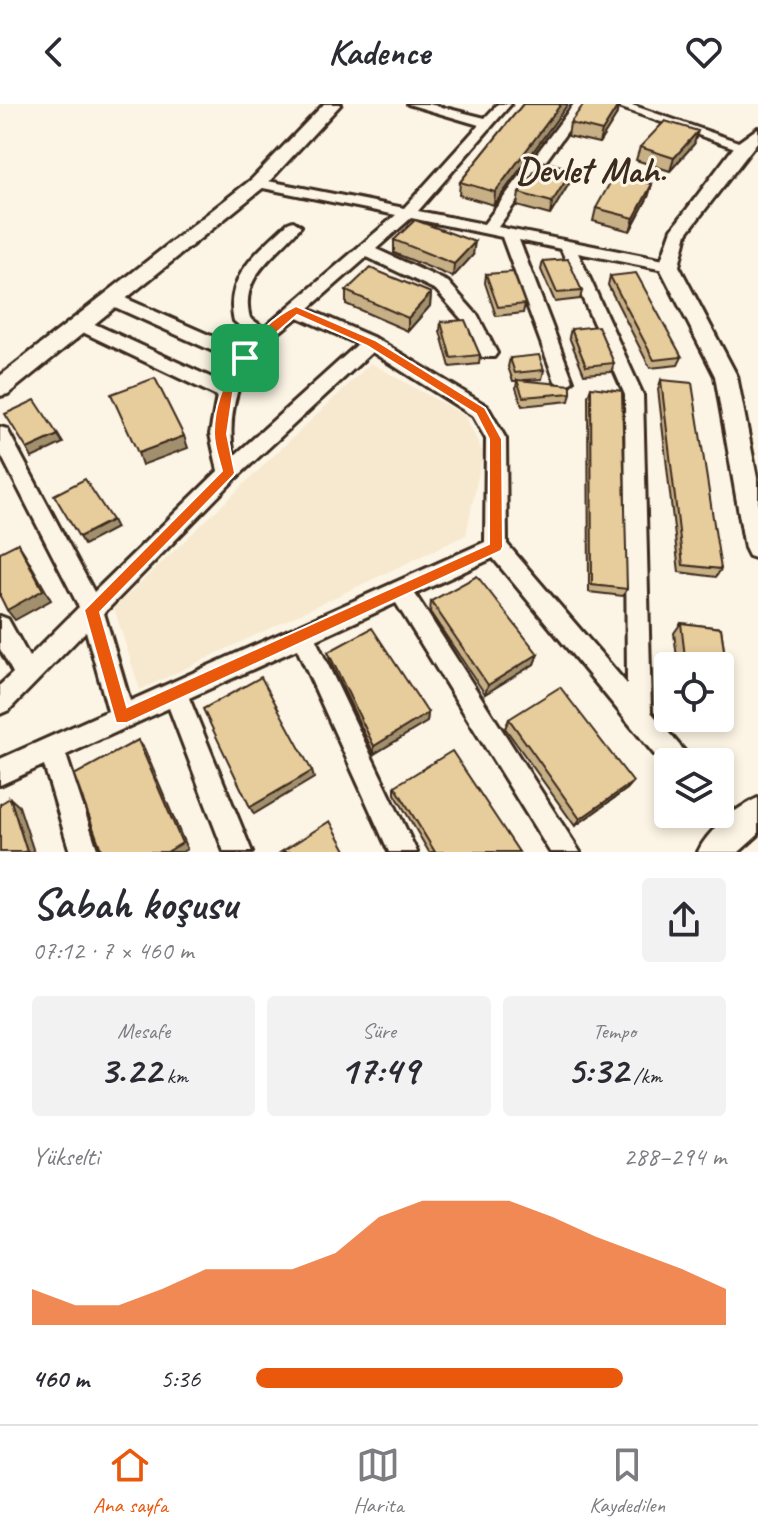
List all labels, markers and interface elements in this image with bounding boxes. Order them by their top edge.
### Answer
text: Kadence [328,29,430,75]
icon: back [32,30,76,74]
icon: heart [682,30,726,74]
district label: Devlet Mah. [516,147,667,193]
pin [211,324,279,392]
icon: arrive [223,336,267,380]
map controls [654,652,734,828]
button: locate [654,652,734,732]
button: layers [654,748,734,828]
text: Sabah koşusu [32,876,237,931]
button: share [642,878,726,962]
text: 07:12 · 7 × 460 m [32,934,193,967]
text: Mesafe [117,1017,170,1045]
text: Süre [362,1017,396,1045]
text: Tempo [592,1017,636,1045]
text: 3.22 [99,1045,161,1095]
text: 17:49 [339,1045,419,1095]
text: 5:32 [567,1045,628,1095]
text: km [161,1062,188,1090]
text: /km [628,1062,662,1090]
text: Yükselti [32,1140,99,1173]
text: 288–294 m [623,1140,726,1173]
text: 460 m [32,1362,89,1395]
text: 5:36 [160,1362,200,1395]
tab: Ana sayfa [93,1443,168,1519]
tab: Harita [353,1443,404,1519]
tab: Kaydedilen [589,1443,665,1519]

